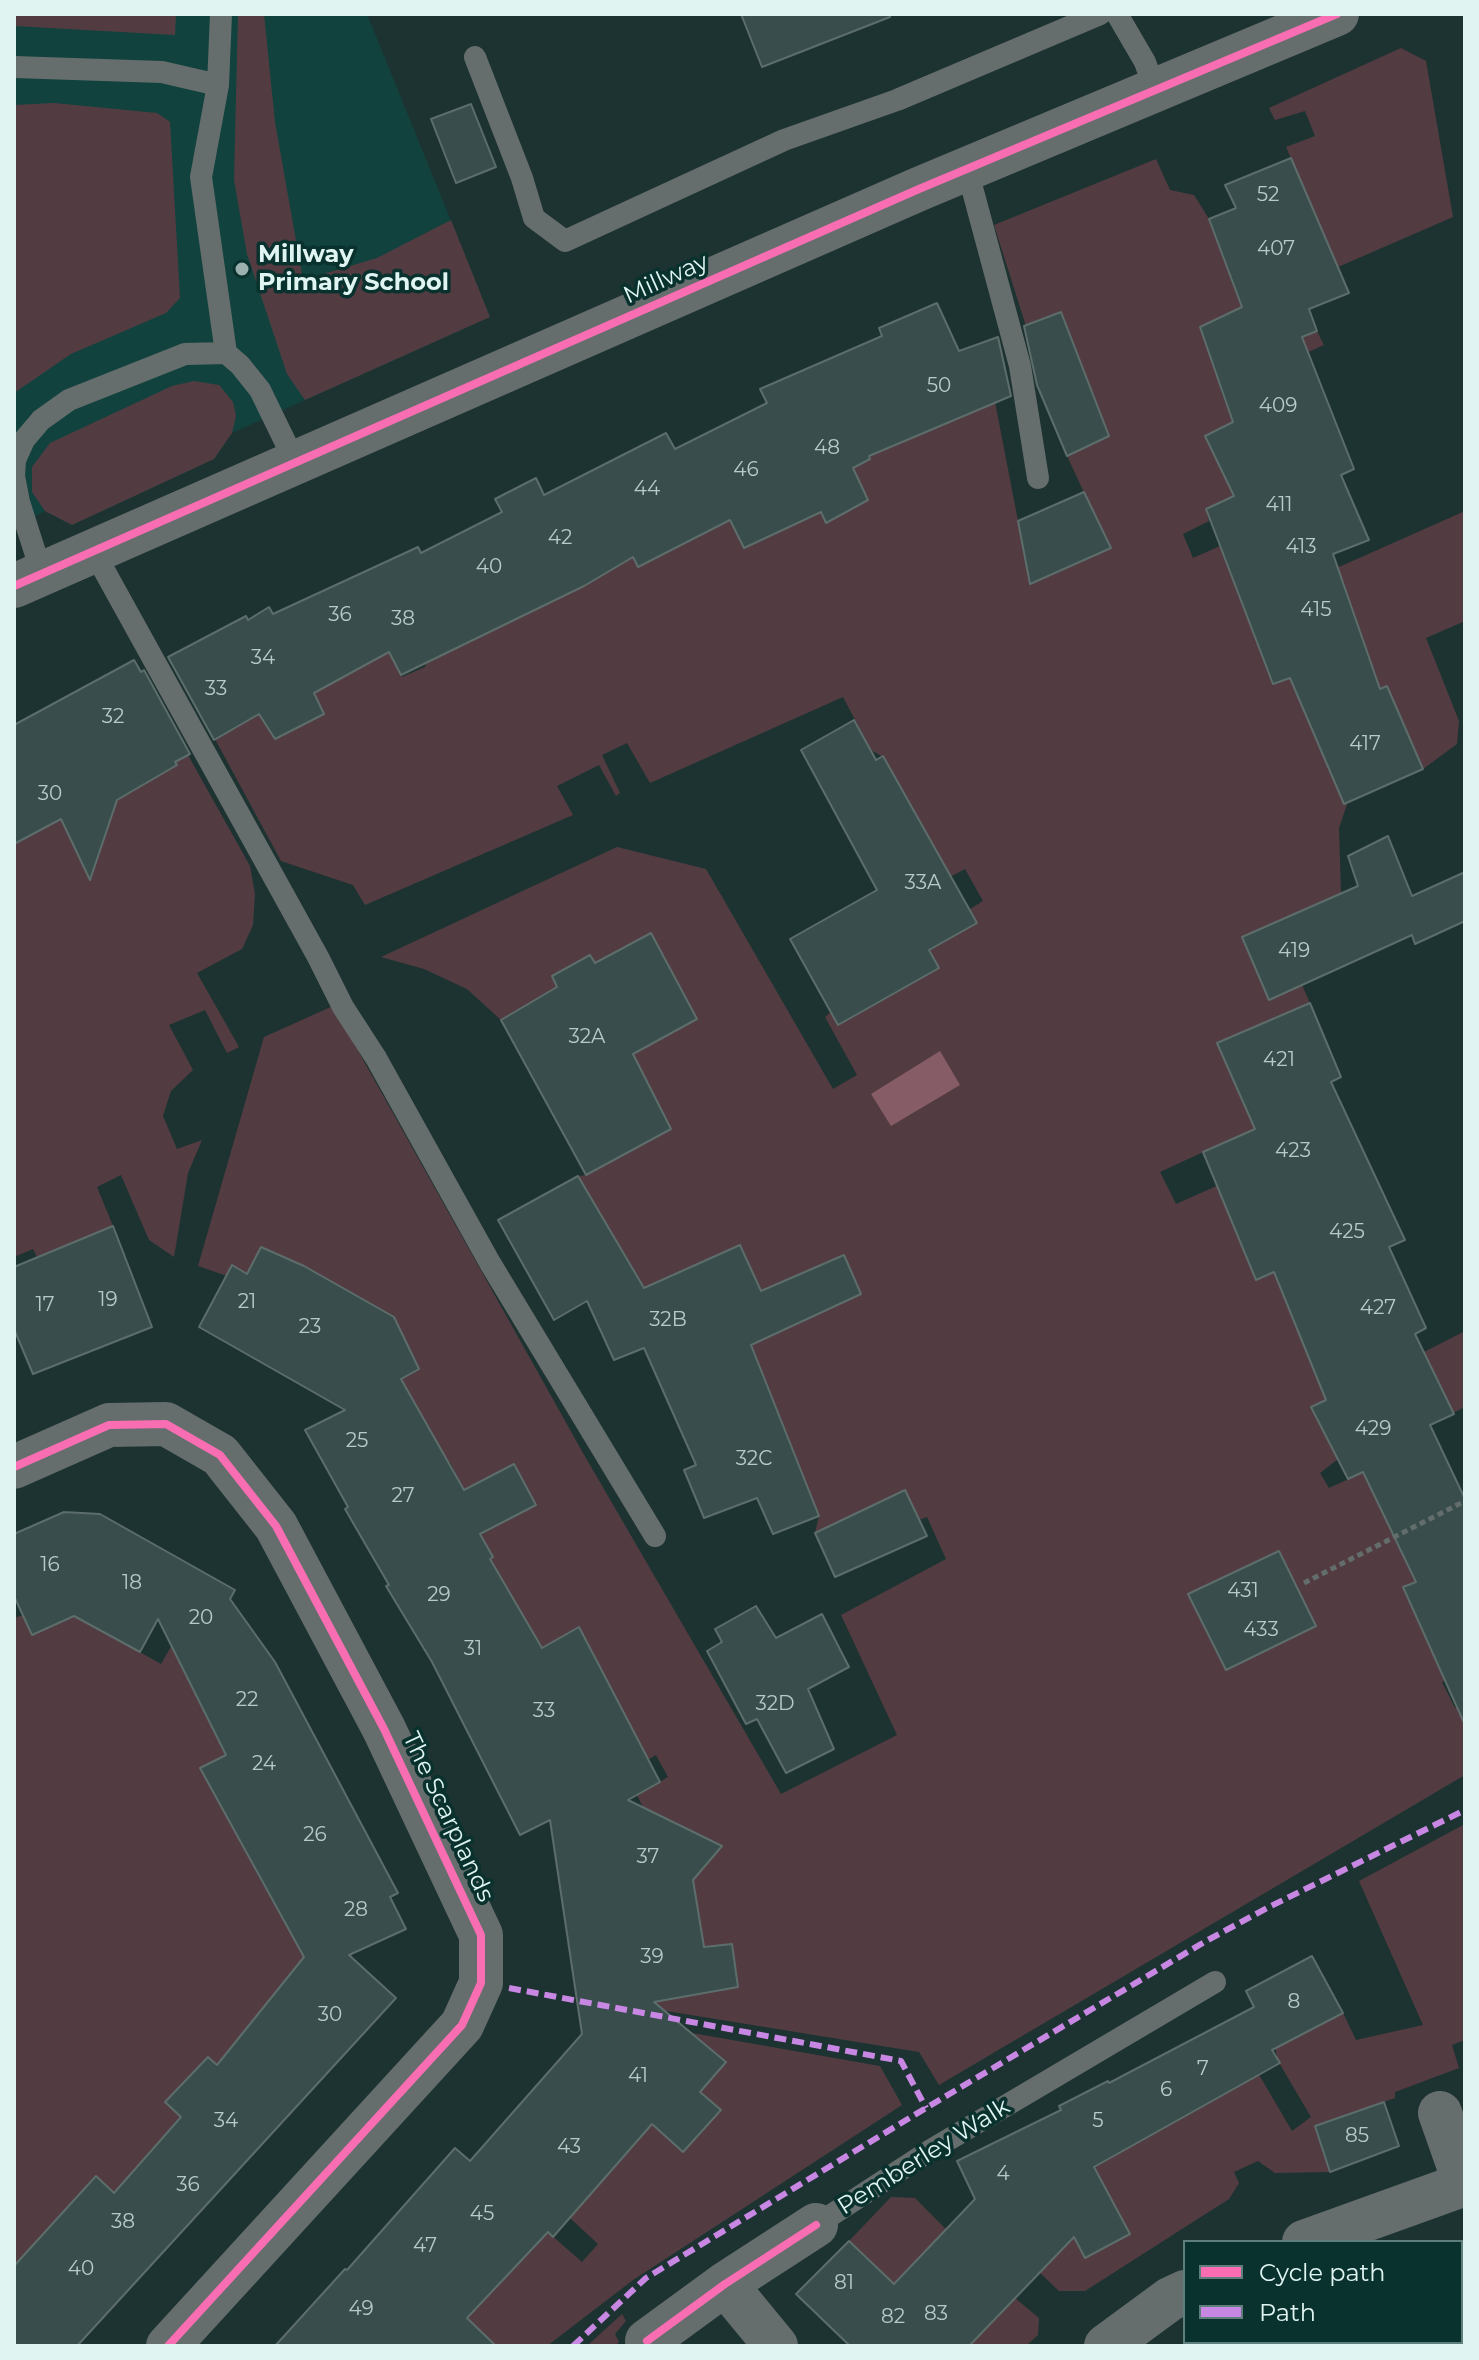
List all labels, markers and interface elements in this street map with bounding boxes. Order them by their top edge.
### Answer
house number: 52 [1257,183,1279,207]
house number: 407 [1257,237,1295,261]
place label: Millway Primary School [258,241,449,297]
street label: Millway [619,248,713,310]
marker: Millway Primary School [233,260,251,278]
house number: 50 [927,374,951,398]
house number: 409 [1259,394,1297,418]
house number: 48 [814,436,840,460]
house number: 46 [733,458,759,482]
house number: 44 [634,477,660,501]
house number: 411 [1265,493,1293,517]
house number: 42 [548,526,572,550]
house number: 413 [1285,535,1317,559]
house number: 40 [476,555,502,579]
house number: 415 [1300,598,1332,622]
house number: 36 [328,603,352,627]
house number: 38 [391,607,415,631]
house number: 34 [251,646,275,670]
house number: 33 [205,677,227,701]
house number: 32 [102,705,124,729]
house number: 417 [1349,732,1381,756]
house number: 30 [38,782,62,806]
house number: 33A [905,871,941,895]
house number: 419 [1278,939,1310,963]
house number: 32A [569,1025,605,1049]
house number: 421 [1263,1048,1295,1072]
house number: 423 [1275,1139,1311,1163]
house number: 425 [1329,1220,1365,1244]
house number: 19 [98,1288,118,1312]
house number: 21 [238,1290,256,1314]
house number: 17 [36,1293,54,1317]
house number: 427 [1360,1296,1396,1320]
house number: 32B [649,1308,687,1332]
house number: 23 [299,1315,321,1339]
house number: 429 [1355,1417,1391,1441]
house number: 25 [346,1429,368,1453]
house number: 32C [736,1447,772,1471]
house number: 27 [391,1484,415,1508]
house number: 16 [40,1553,60,1577]
house number: 18 [122,1571,142,1595]
house number: 431 [1227,1579,1259,1603]
house number: 29 [427,1583,451,1607]
house number: 20 [189,1606,213,1630]
house number: 433 [1243,1618,1279,1642]
house number: 31 [464,1637,482,1661]
house number: 22 [236,1688,258,1712]
house number: 32D [755,1692,795,1716]
house number: 33 [533,1699,555,1723]
street label: The Scarplands [396,1728,500,1906]
house number: 24 [252,1752,276,1776]
house number: 26 [303,1823,327,1847]
house number: 37 [637,1845,659,1869]
house number: 28 [344,1898,368,1922]
house number: 39 [640,1945,664,1969]
house number: 8 [1288,1990,1300,2014]
house number: 30 [318,2003,342,2027]
house number: 7 [1197,2057,1209,2081]
house number: 41 [628,2064,648,2088]
house number: 6 [1160,2078,1172,2102]
street label: Pemberley Walk [833,2092,1015,2222]
house number: 34 [214,2109,238,2133]
house number: 5 [1092,2109,1104,2133]
house number: 85 [1345,2124,1369,2148]
house number: 43 [557,2135,581,2159]
house number: 4 [996,2162,1010,2186]
house number: 36 [176,2173,200,2197]
house number: 45 [470,2202,494,2226]
house number: 38 [111,2210,135,2234]
house number: 47 [413,2234,437,2258]
legend [1183,2240,1463,2344]
house number: 40 [68,2257,94,2281]
text: Cycle path [1259,2258,1386,2287]
house number: 81 [834,2271,854,2295]
house number: 49 [348,2297,374,2321]
text: Path [1259,2298,1316,2327]
house number: 83 [924,2302,948,2326]
house number: 82 [881,2305,905,2329]

